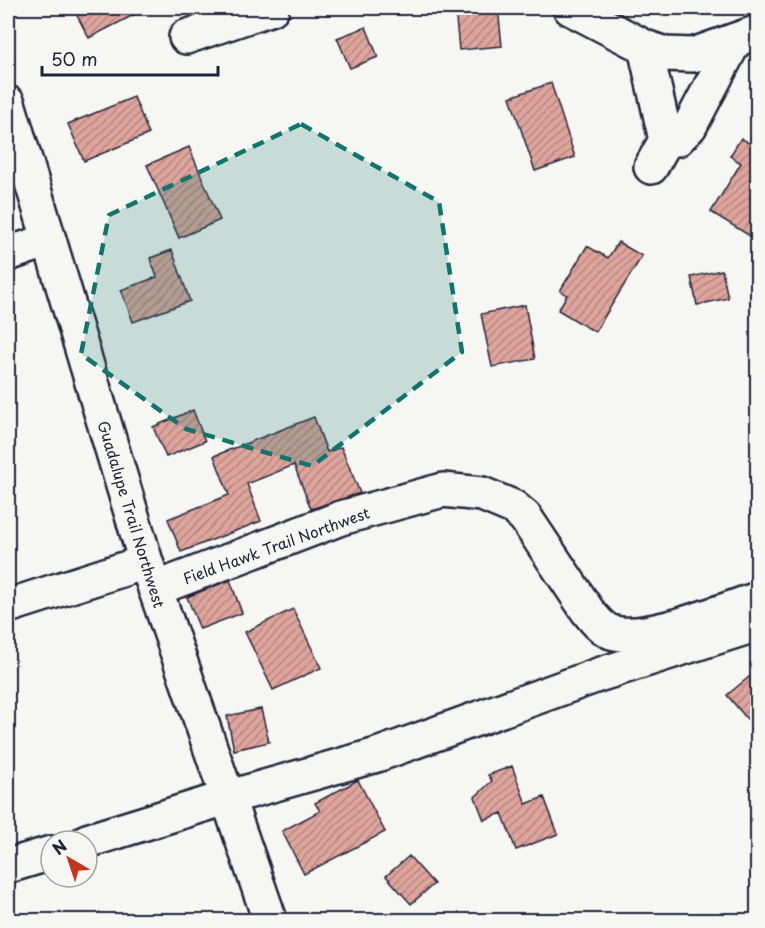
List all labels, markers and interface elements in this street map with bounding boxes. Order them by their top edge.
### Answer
scale bar [42,39,218,77]
text: 50 m [51,45,98,72]
street label: Guadalupe Trail Northwest [93,418,171,610]
street label: Field Hawk Trail Northwest [180,501,372,589]
north arrow [39,829,99,889]
text: N [46,833,71,860]

